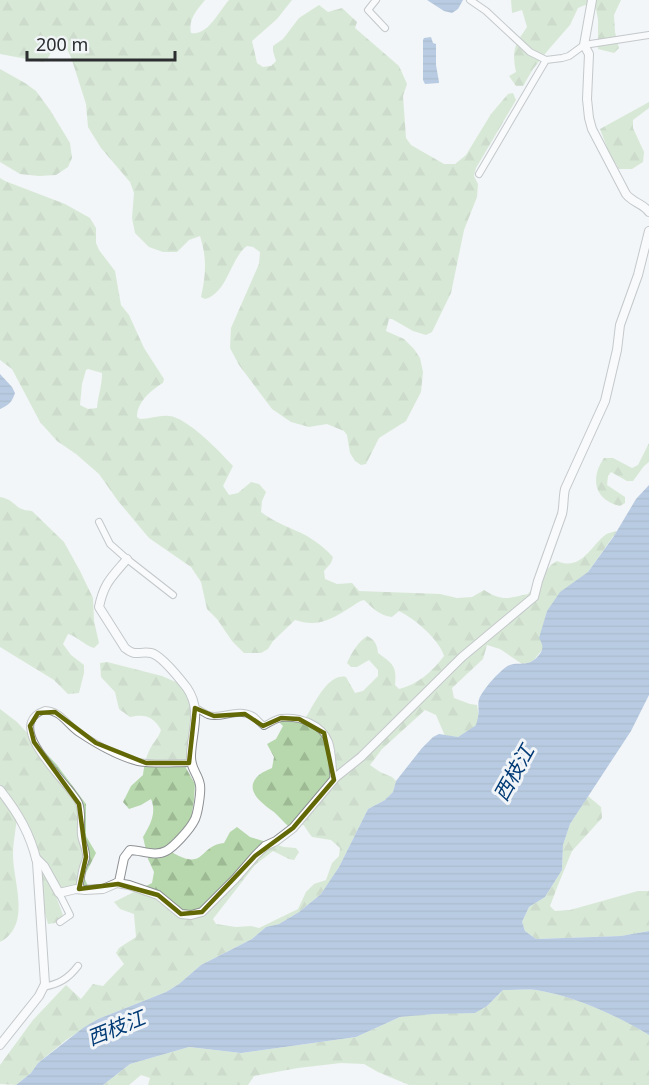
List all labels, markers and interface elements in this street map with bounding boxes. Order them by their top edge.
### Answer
scale bar [27,24,176,62]
text: 200 m [36,32,88,56]
water label: 西枝江 [487,738,541,806]
water label: 西枝江 [83,1003,151,1051]

